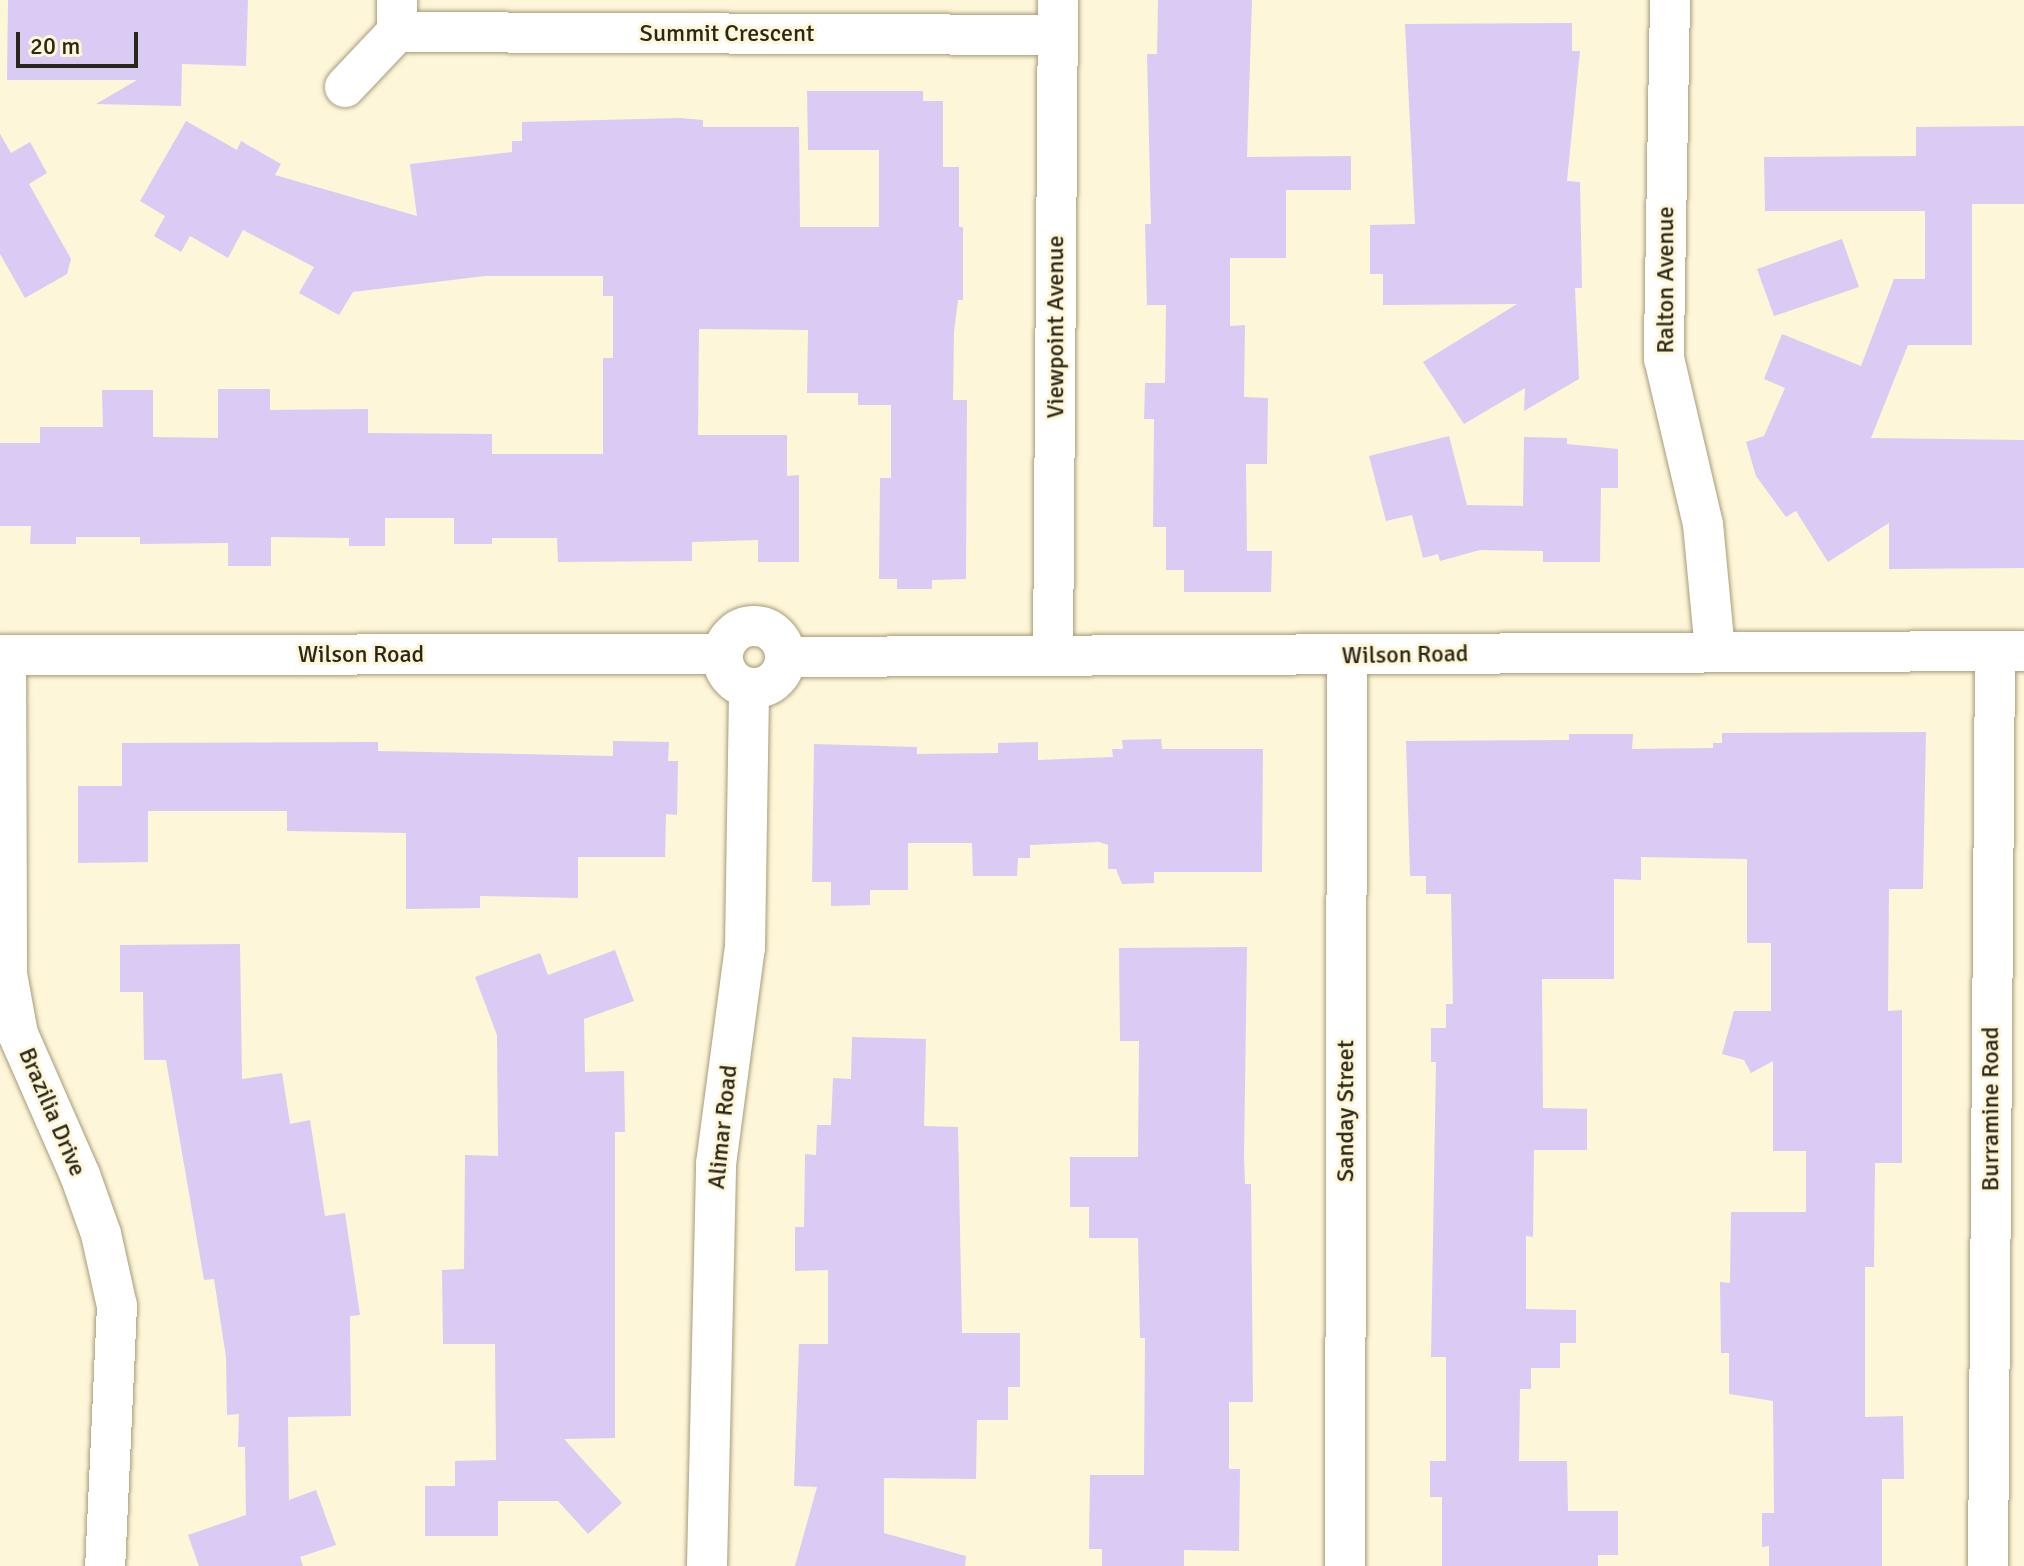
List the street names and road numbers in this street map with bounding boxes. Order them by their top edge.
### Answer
street label: Summit Crescent [640,20,814,48]
street label: Ralton Avenue [1652,206,1680,354]
street label: Viewpoint Avenue [1042,236,1070,418]
street label: Wilson Road [1341,639,1469,671]
street label: Wilson Road [298,641,424,669]
street label: Burramine Road [1977,1027,2005,1191]
street label: Sanday Street [1332,1040,1360,1182]
street label: Brazilia Drive [12,1043,92,1181]
street label: Alimar Road [702,1064,744,1190]

